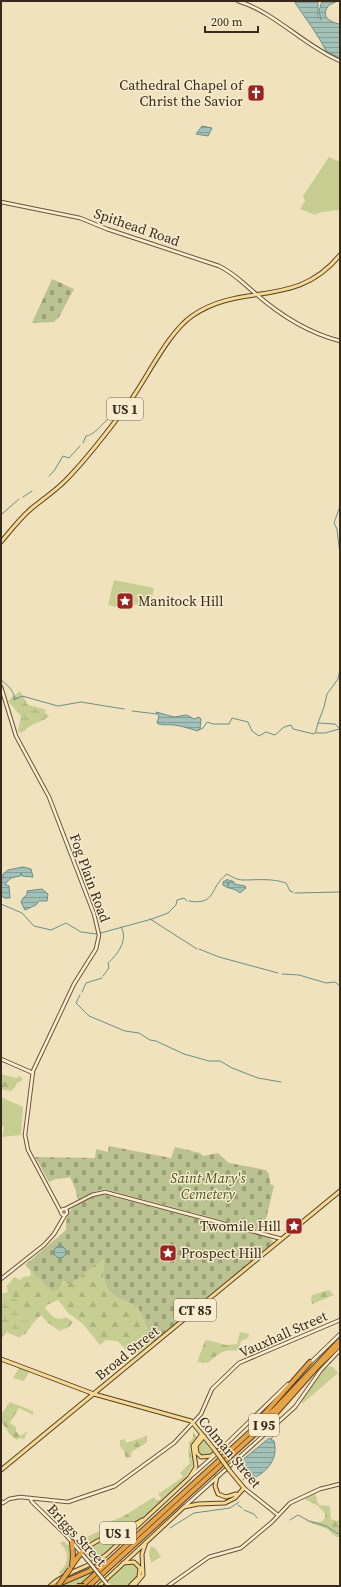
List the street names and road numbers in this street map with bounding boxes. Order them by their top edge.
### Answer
street label: Spithead Road [91,203,183,251]
road number: US 1 [107,398,143,420]
street label: Fog Plain Road [65,831,115,925]
road number: CT 85 [174,1299,216,1321]
street label: Vauxhall Street [236,1306,331,1362]
street label: Broad Street [91,1321,163,1385]
street label: Colman Street [194,1412,266,1493]
road number: I 95 [249,1414,279,1436]
street label: Briggs Street [43,1499,111,1571]
road number: US 1 [100,1522,136,1544]

